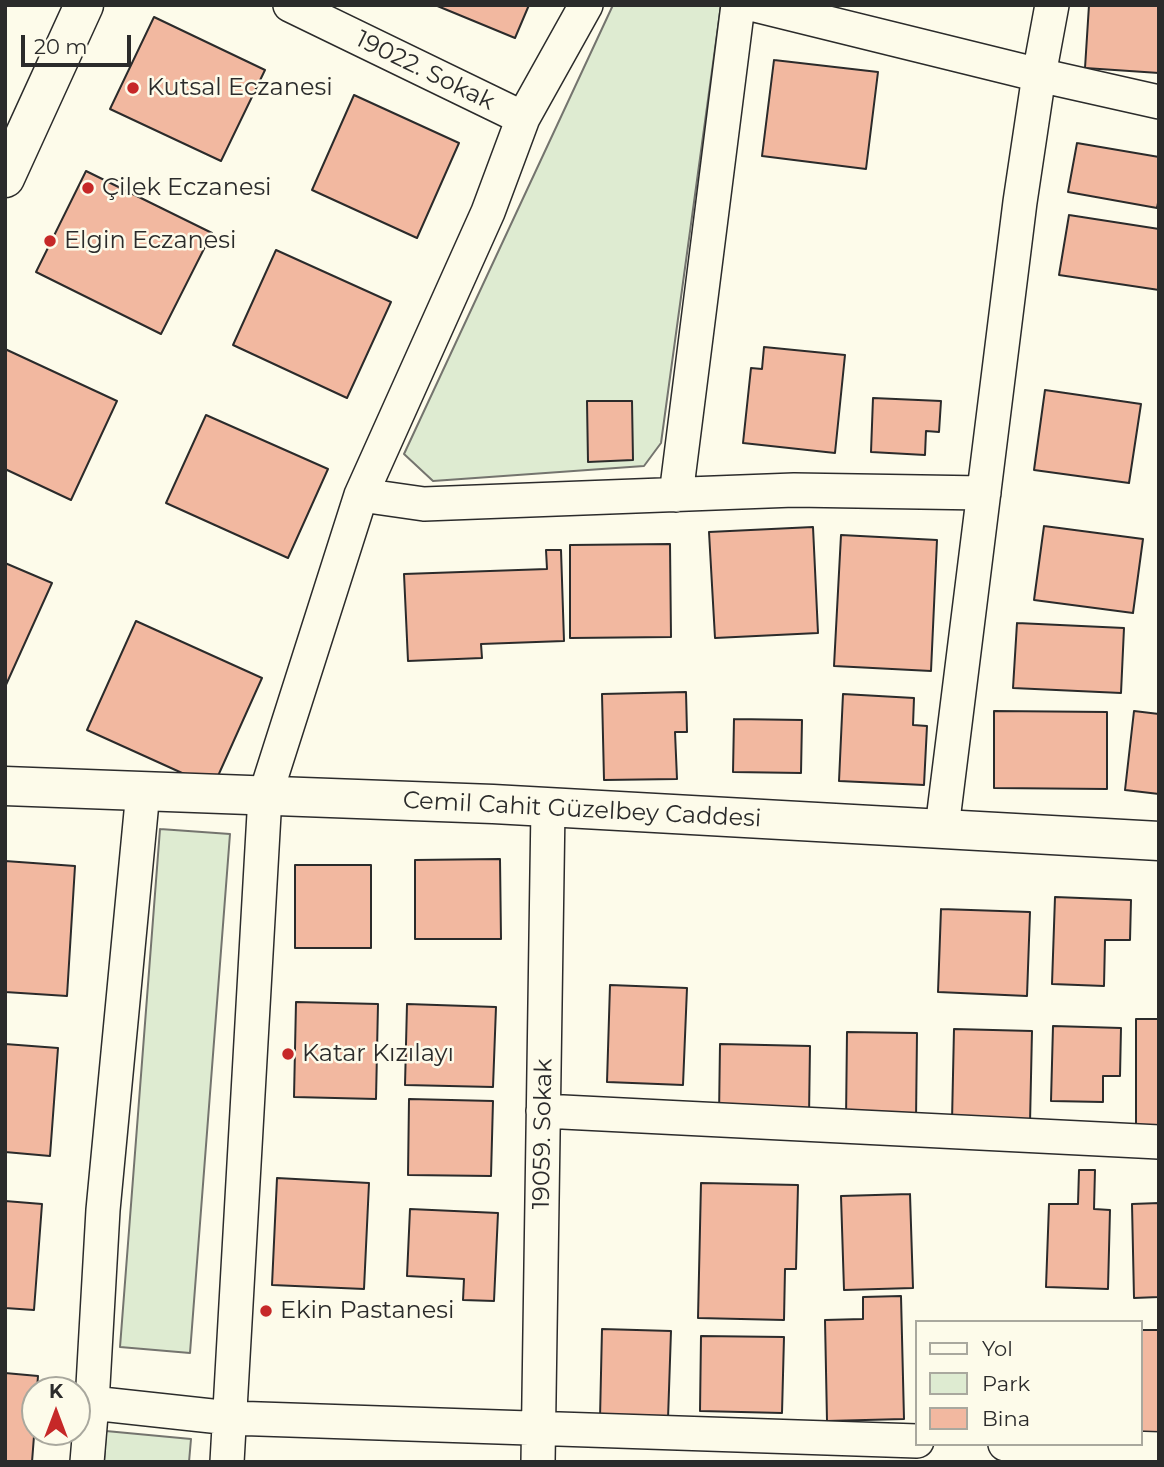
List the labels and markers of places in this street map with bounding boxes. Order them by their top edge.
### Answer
place label: Kutsal Eczanesi [147,74,333,102]
marker: Kutsal Eczanesi [125,80,141,96]
place label: Çilek Eczanesi [102,174,272,202]
marker: Çilek Eczanesi [80,180,96,196]
place label: Elgin Eczanesi [64,227,236,255]
marker: Elgin Eczanesi [42,233,58,249]
place label: Katar Kızılayı [302,1040,454,1068]
marker: Katar Kızılayı [280,1046,296,1062]
place label: Ekin Pastanesi [280,1297,454,1325]
marker: Ekin Pastanesi [258,1303,274,1319]

